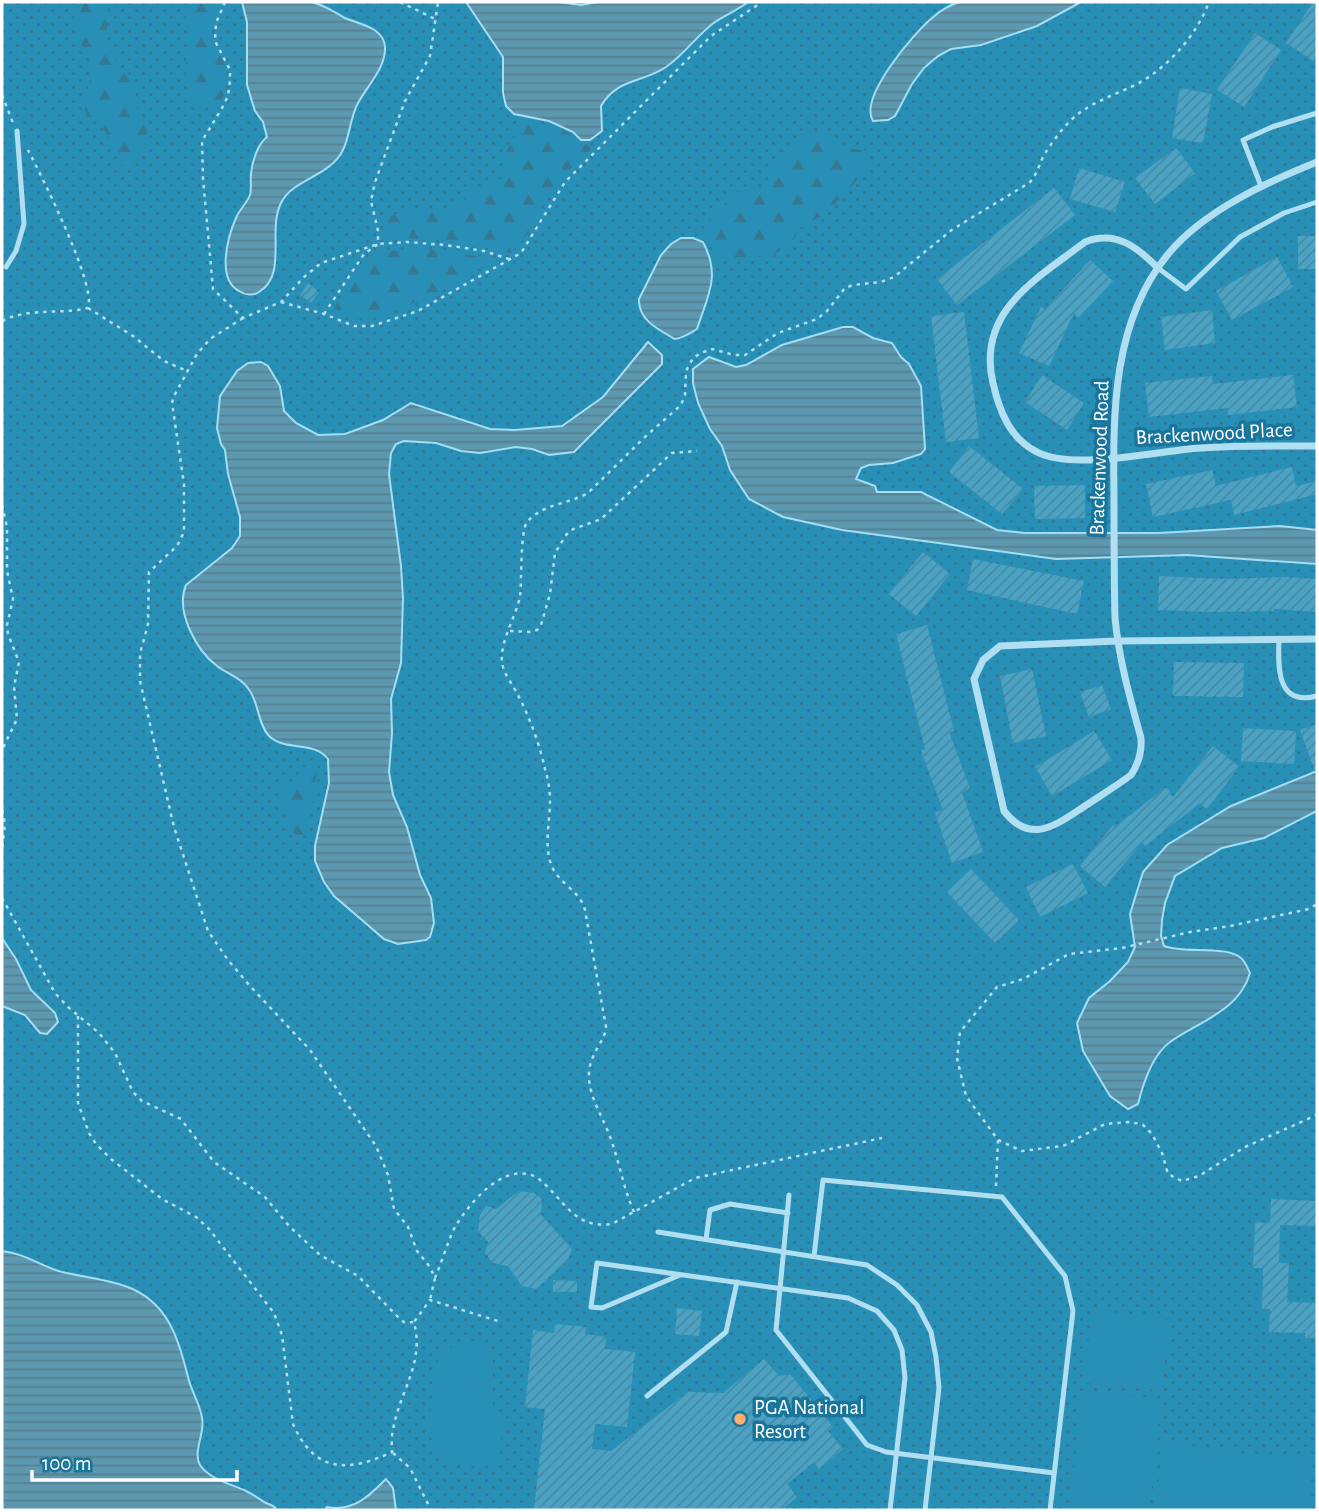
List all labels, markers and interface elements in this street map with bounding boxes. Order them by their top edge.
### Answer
street label: Brackenwood Road [1086,380,1113,536]
street label: Brackenwood Place [1135,419,1293,448]
place label: PGA National Resort [754,1397,864,1442]
marker: PGA National Resort [732,1411,748,1427]
scale bar [32,1438,236,1482]
text: 100 m [42,1453,92,1474]

